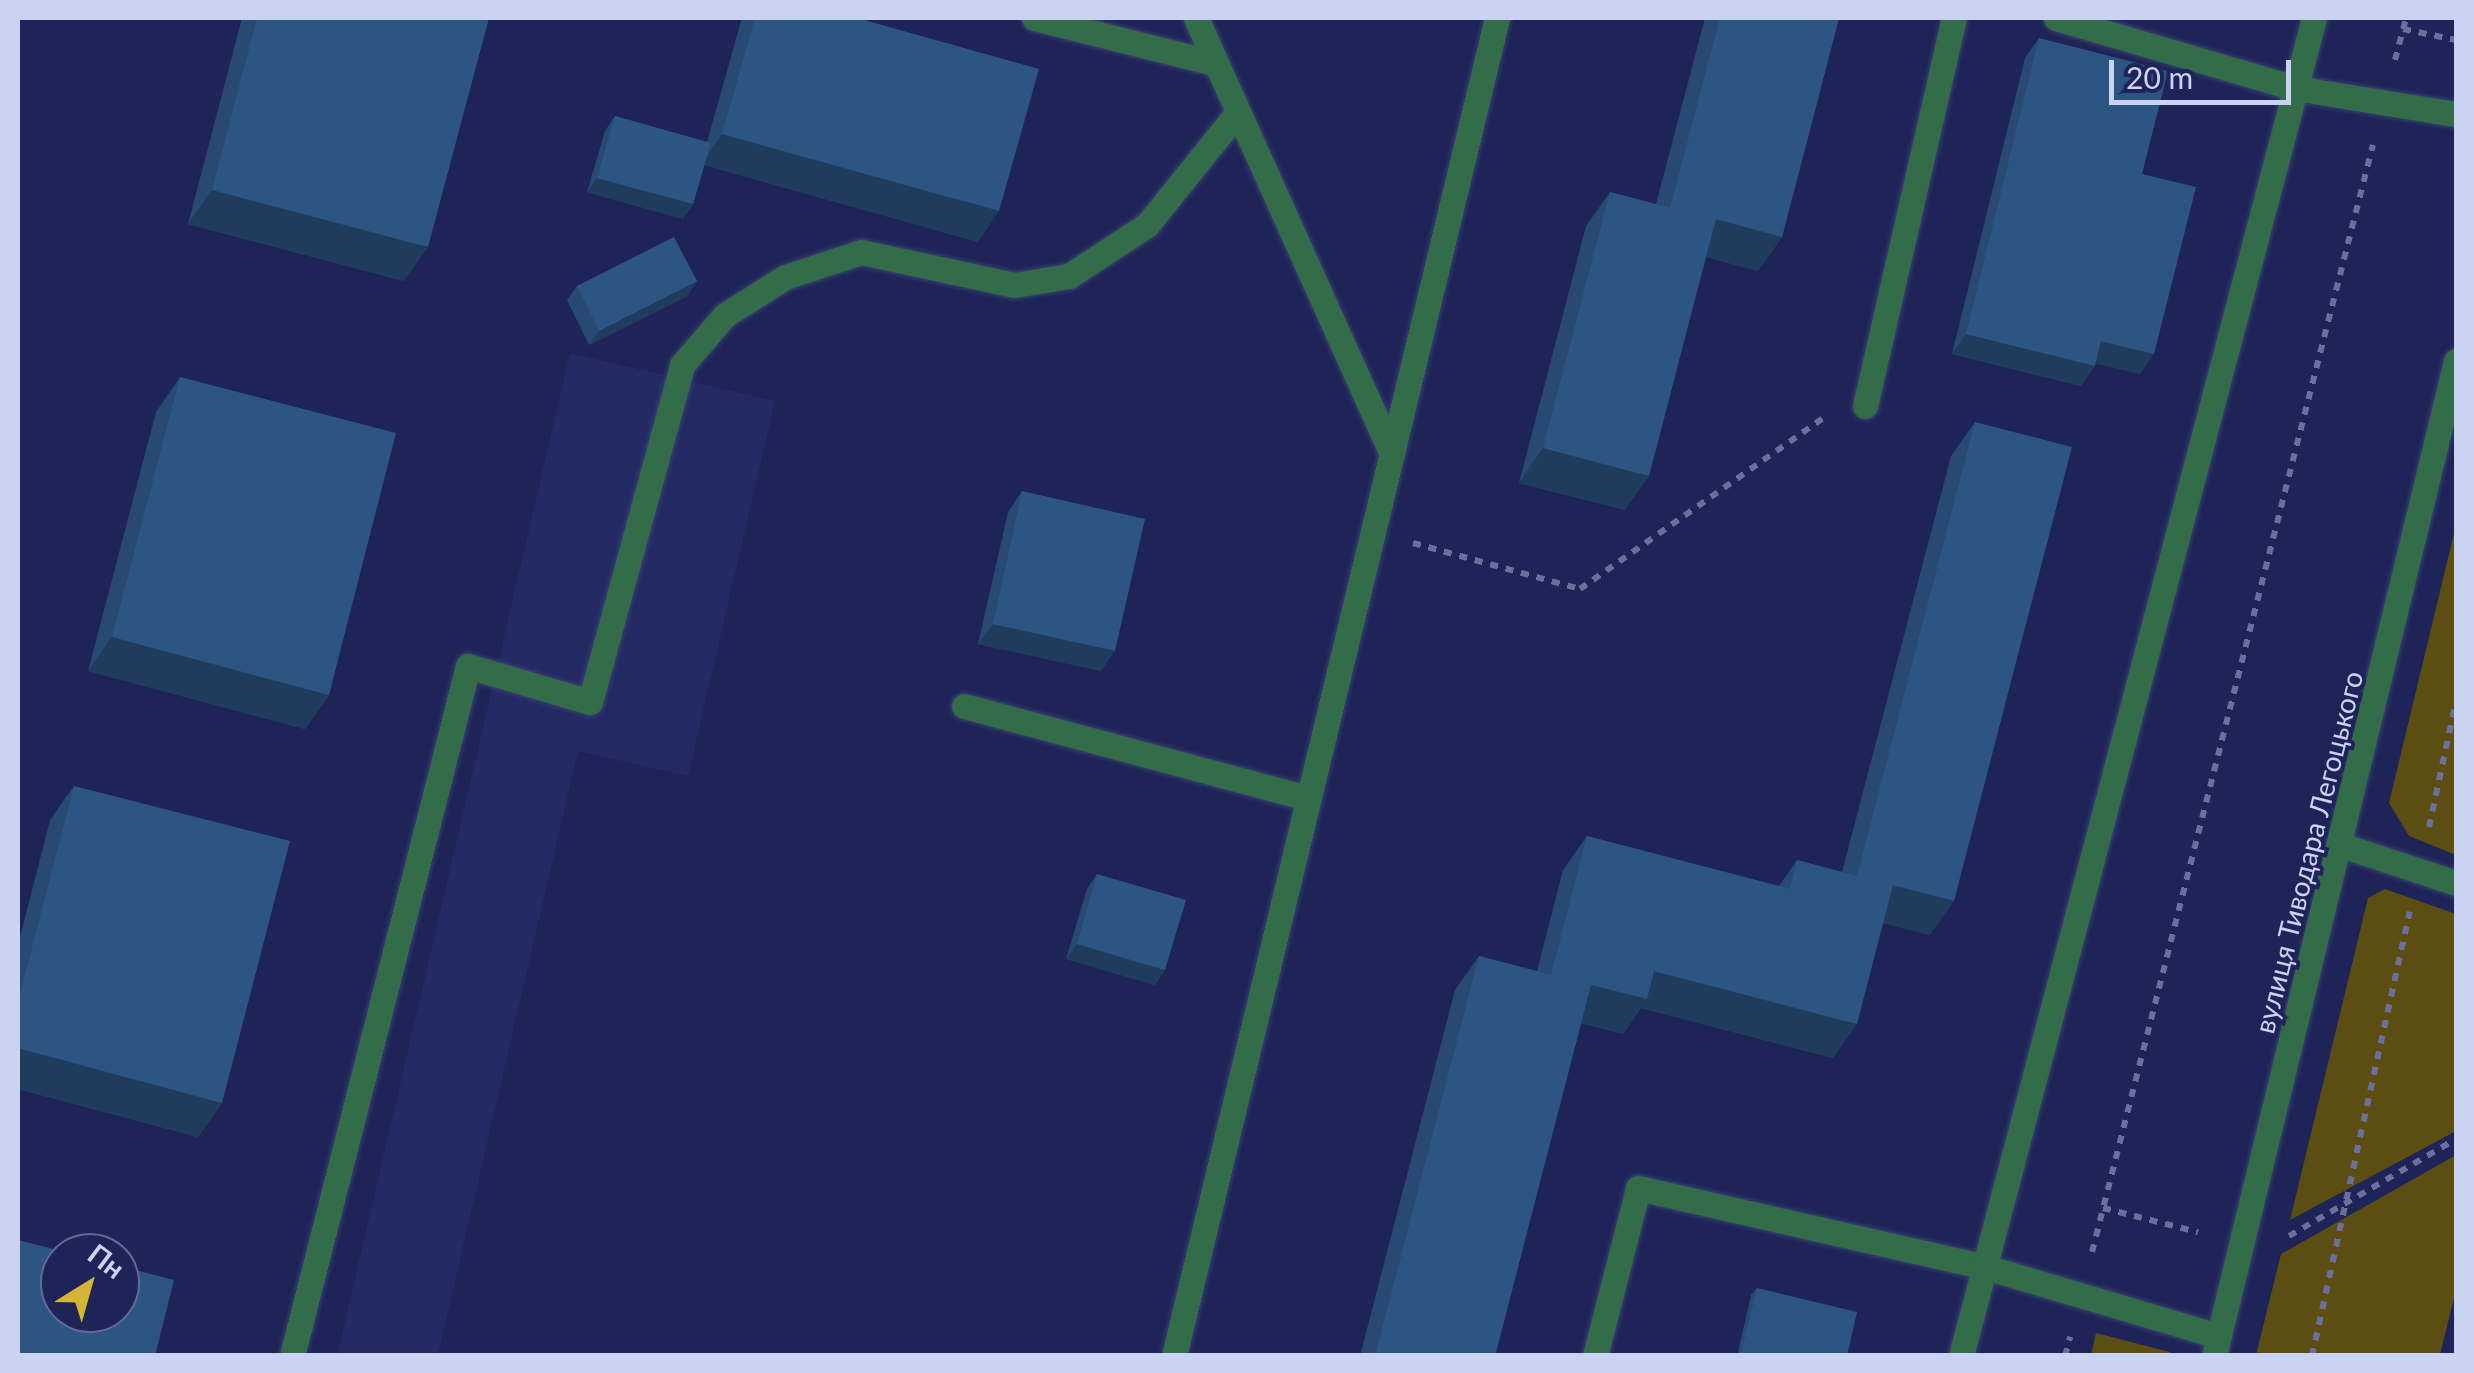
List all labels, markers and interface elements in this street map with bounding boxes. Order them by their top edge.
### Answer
scale bar [2114,40,2296,102]
text: 20 m [2126,59,2193,95]
street label: вулиця Тиводара Легоцького [2247,667,2369,1037]
north arrow [40,1233,140,1333]
text: Пн [82,1236,132,1285]

